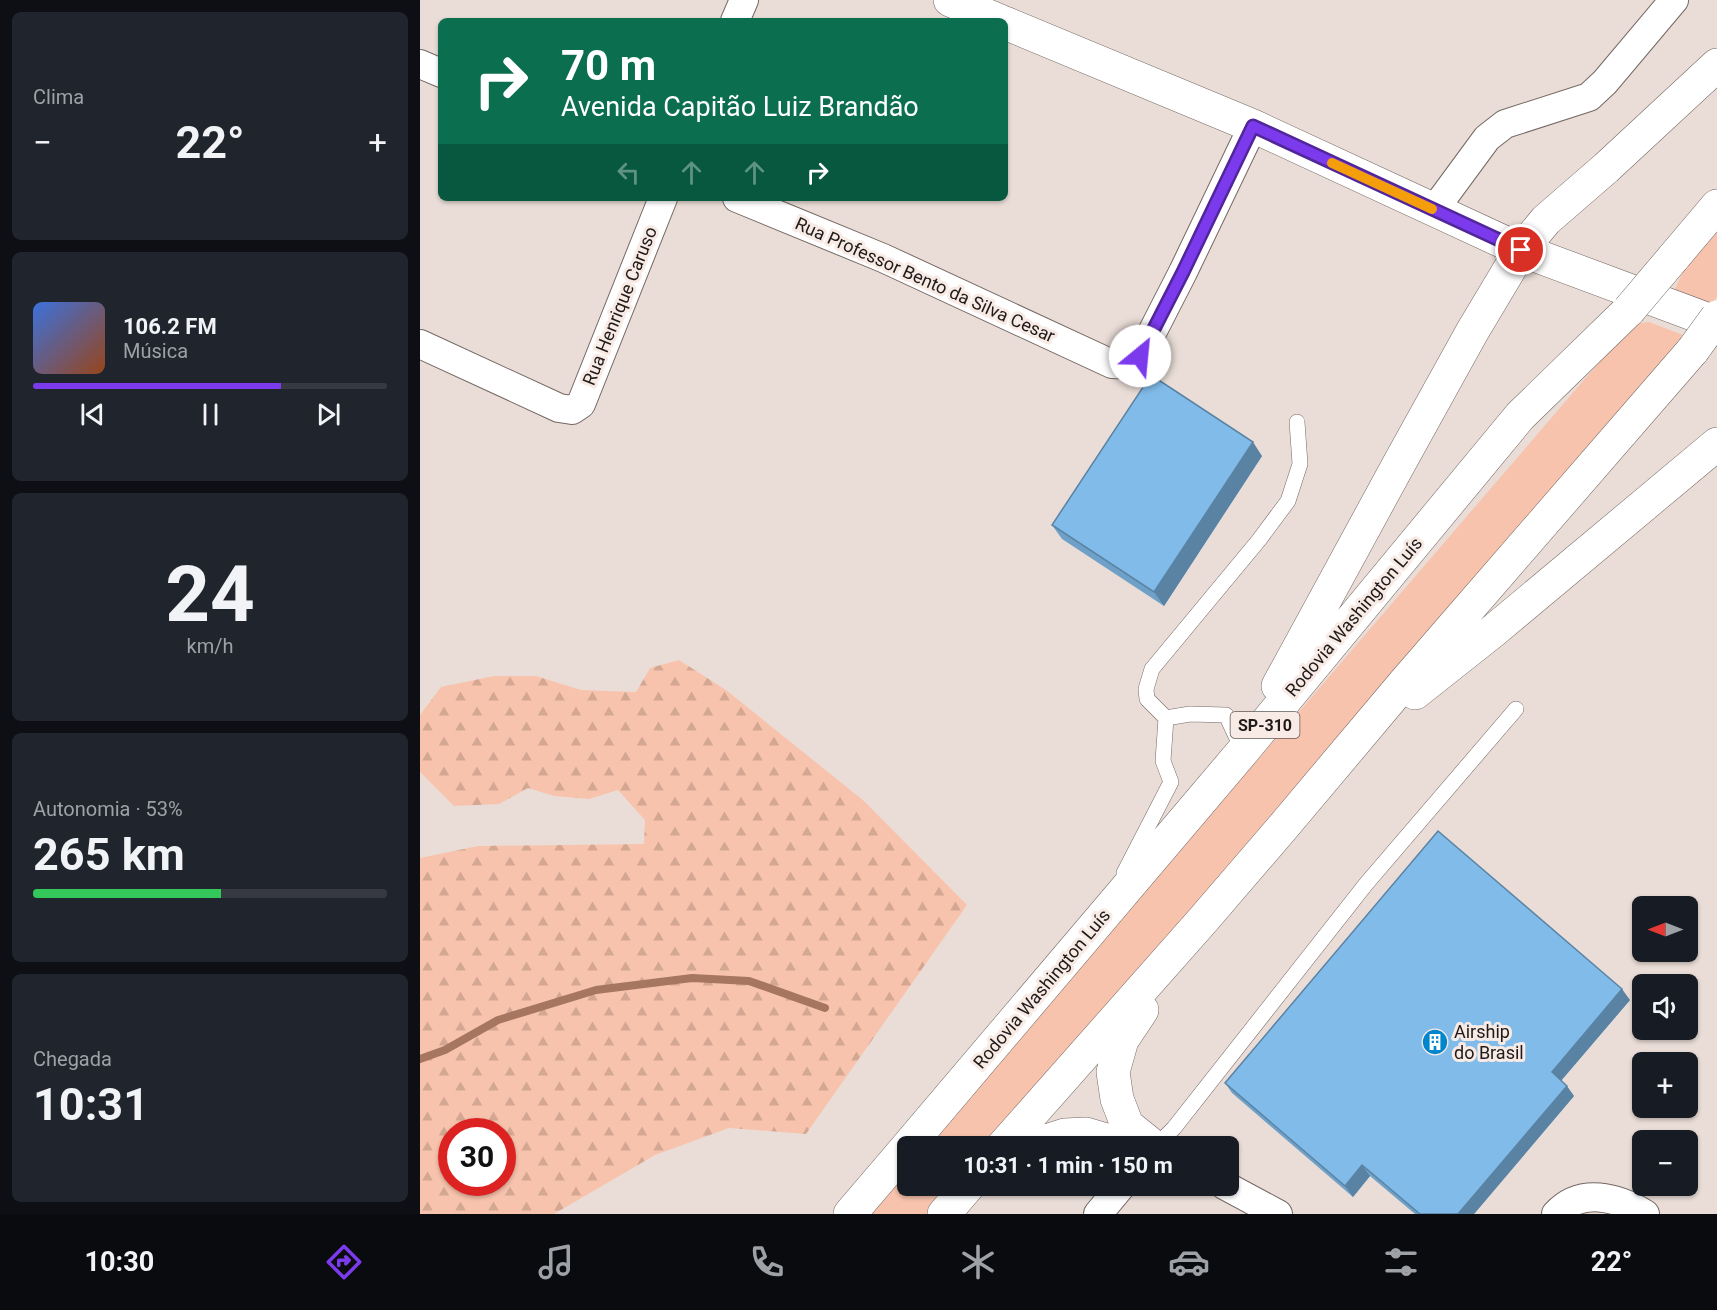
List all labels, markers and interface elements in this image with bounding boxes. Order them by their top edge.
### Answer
text: 70 m [561,41,656,90]
icon: right [462,42,540,120]
text: Clima [33,85,84,109]
text: Avenida Capitão Luiz Brandão [561,91,919,123]
text: 22° [175,116,245,169]
text: − [33,123,52,162]
text: + [368,123,387,162]
icon: left [612,156,645,189]
icon: ahead [675,156,708,189]
icon: ahead [738,156,771,189]
icon: right [801,156,834,189]
street label: Rua Professor Bento da Silva Cesar [792,213,1058,347]
street label: Rua Henrique Caruso [578,223,661,388]
pin [1495,224,1546,275]
icon: arrive [1504,233,1537,266]
text: 106.2 FM [123,314,217,339]
position arrow [1108,324,1172,388]
text: Música [123,339,188,363]
icon: previous [76,398,109,431]
icon: pause [194,398,227,431]
icon: next [312,398,345,431]
street label: Rodovia Washington Luís [1281,533,1426,701]
text: 24 [165,549,255,640]
text: km/h [187,634,233,658]
road number: SP-310 [1230,712,1300,738]
text: Autonomia · 53% [33,797,183,821]
text: 265 km [33,828,185,881]
north arrow [1632,896,1698,962]
map controls [1632,896,1698,1196]
street label: Rodovia Washington Luís [969,905,1114,1073]
button: sound [1632,974,1698,1040]
place label: Airship do Brasil [1454,1021,1524,1063]
building icon: Airship do Brasil [1420,1027,1450,1057]
text: Chegada [33,1047,112,1071]
button: + [1632,1052,1698,1118]
text: 10:31 [33,1078,149,1131]
speed limit sign: 30 [438,1118,516,1196]
button: − [1632,1130,1698,1196]
text: 10:31 · 1 min · 150 m [963,1153,1173,1178]
icon: directions [323,1241,365,1283]
icon: music [535,1241,577,1283]
icon: phone [746,1241,788,1283]
icon: climate [957,1241,999,1283]
icon: car [1168,1241,1210,1283]
icon: filters [1380,1241,1422,1283]
text: 10:30 [85,1246,154,1278]
text: 22° [1591,1246,1632,1278]

